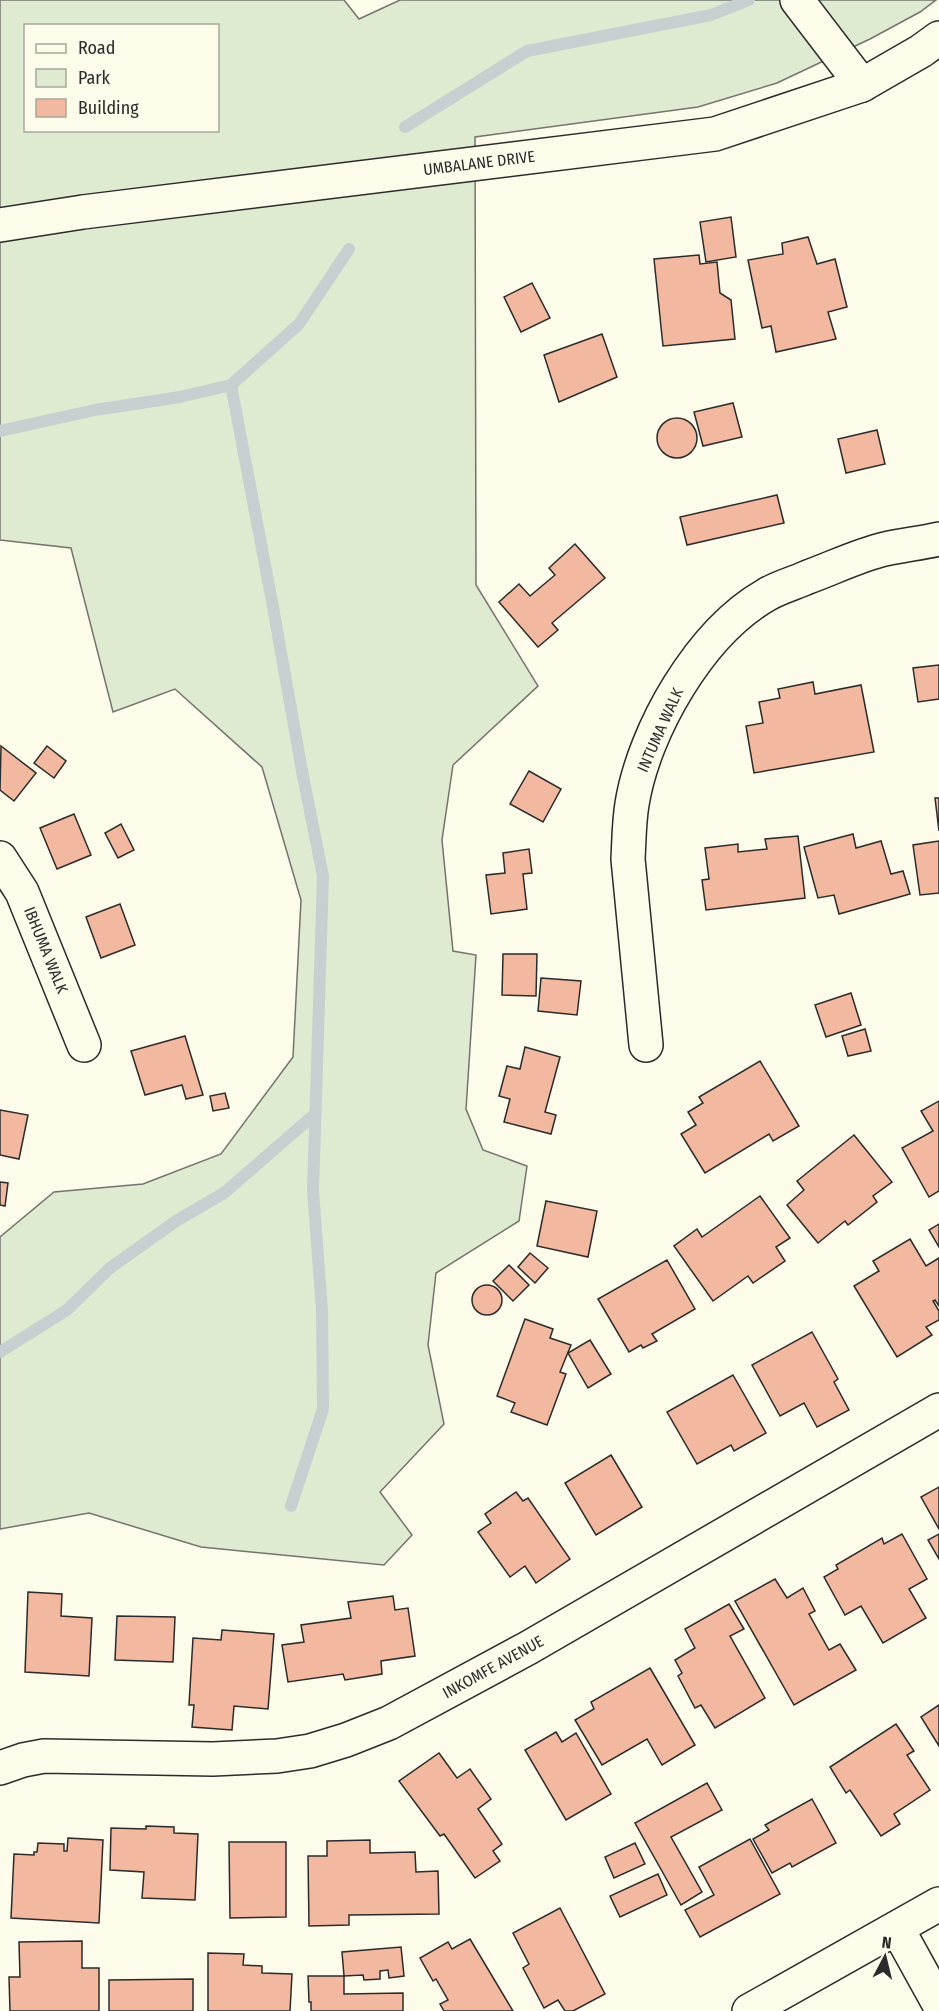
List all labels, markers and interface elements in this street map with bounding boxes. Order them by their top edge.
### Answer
legend [24,24,219,132]
text: Road [78,37,115,59]
text: Park [78,67,111,89]
text: Building [78,97,139,119]
street label: UMBALANE DRIVE [422,147,536,179]
street label: INTUMA WALK [633,684,687,775]
street label: IBHUMA WALK [20,904,72,996]
street label: INKOMFE AVENUE [439,1631,547,1703]
north arrow [855,1927,915,1987]
text: N [881,1933,893,1953]

